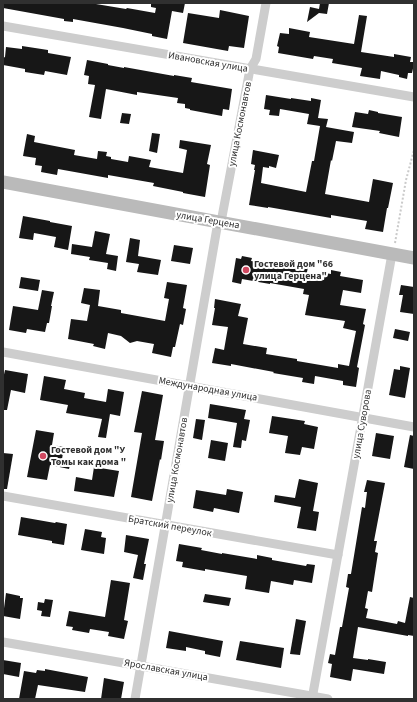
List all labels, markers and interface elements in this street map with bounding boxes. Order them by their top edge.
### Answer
street label: Ивановская улица [167,48,249,76]
street label: улица Космонавтов [225,80,255,168]
street label: улица Герцена [175,208,241,232]
place label: Гостевой дом "66 улица Герцена" [254,257,333,283]
marker: Гостевой дом "66 улица Герцена" [241,265,251,275]
street label: Международная улица [157,373,259,405]
street label: улица Суворова [349,388,375,460]
street label: улица Космонавтов [163,416,191,504]
place label: Гостевой дом "У Томы как дома " [51,443,126,469]
marker: Гостевой дом "У Томы как дома " [38,451,48,461]
street label: Братский переулок [127,512,213,540]
street label: Ярославская улица [123,656,209,684]

